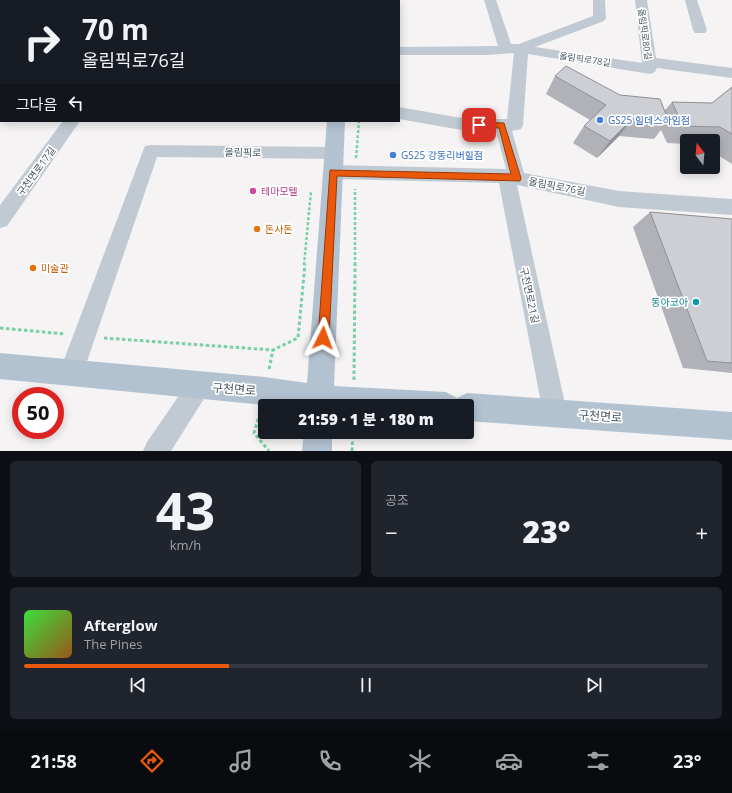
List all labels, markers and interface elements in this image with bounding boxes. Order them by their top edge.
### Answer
street label: 올림픽로80길 [635,7,655,61]
text: 70 m [82,10,149,48]
icon: right [16,16,68,68]
text: 올림픽로76길 [82,48,185,72]
street label: 올림픽로78길 [558,49,612,69]
icon: left [65,92,87,114]
text: 그다음 [16,94,57,114]
pin [462,108,496,142]
place label: GS25 힐데스하임점 [608,113,690,127]
icon: arrive [468,114,490,136]
marker: GS25 힐데스하임점 [595,115,605,125]
north arrow [680,134,720,174]
map controls [680,134,720,174]
street label: 구천면로17길 [13,144,59,198]
street label: 올림픽로 [224,145,262,159]
place label: GS25 강동리버힐점 [401,148,483,162]
marker: GS25 강동리버힐점 [388,150,398,160]
street label: 올림픽로76길 [527,174,587,198]
place label: 테마모텔 [261,184,298,198]
marker: 테마모텔 [248,186,258,196]
place label: 돈사돈 [265,222,293,236]
marker: 돈사돈 [252,224,262,234]
place label: 미술관 [41,261,69,275]
marker: 미술관 [28,263,38,273]
street label: 구천면로21길 [517,265,543,325]
place label: 동아코아 [651,295,689,309]
marker: 동아코아 [691,297,701,307]
position arrow [302,317,344,359]
street label: 구천면로 [211,379,257,399]
speed limit sign: 50 [12,387,64,439]
street label: 구천면로 [577,406,623,426]
text: 21:59 · 1 분 · 180 m [298,409,434,429]
text: 43 [156,474,215,545]
text: 공조 [385,491,409,509]
text: 23° [523,511,570,552]
text: − [385,517,398,547]
text: + [695,517,708,547]
text: km/h [170,536,201,554]
text: Afterglow [84,615,158,635]
text: The Pines [84,635,142,653]
icon: previous [127,674,149,696]
icon: pause [355,674,377,696]
icon: next [583,674,605,696]
icon: directions [138,747,166,775]
icon: music [227,747,255,775]
icon: phone [316,747,344,775]
icon: climate [406,747,434,775]
icon: car [495,747,523,775]
icon: filters [584,747,612,775]
text: 21:58 [31,749,77,773]
text: 23° [673,749,701,773]

